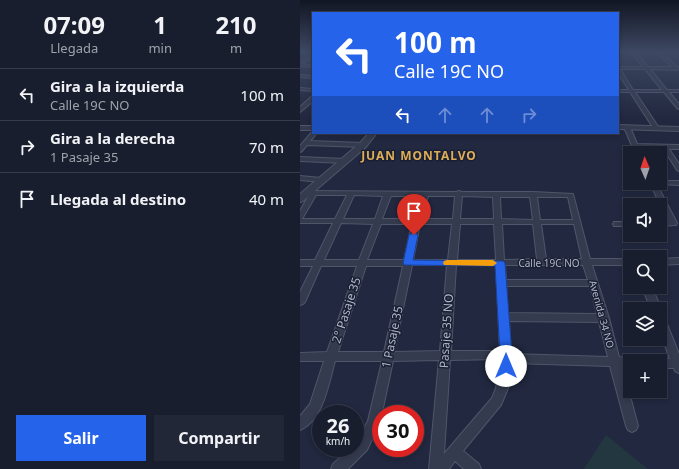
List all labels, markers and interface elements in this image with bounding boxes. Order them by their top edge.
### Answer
text: 07:09 [43,8,105,41]
text: 1 [153,8,167,41]
text: 210 [215,8,257,41]
text: 100 m [394,23,477,61]
icon: left [328,28,380,80]
text: Llegada [50,39,98,57]
text: min [148,39,172,57]
text: m [230,39,242,57]
text: Calle 19C NO [394,59,504,83]
text: Gira a la izquierda [50,76,184,96]
icon: left [16,84,38,106]
text: 100 m [240,85,284,105]
text: Calle 19C NO [50,96,129,114]
icon: left [392,104,414,126]
icon: ahead [434,104,456,126]
icon: ahead [476,104,498,126]
icon: right [518,104,540,126]
text: Gira a la derecha [50,128,175,148]
icon: right [16,136,38,158]
text: 70 m [249,137,284,157]
north arrow [623,146,667,190]
map controls [623,146,667,398]
district label: JUAN MONTALVO [360,147,477,164]
text: 1 Pasaje 35 [50,148,118,166]
icon: arrive [16,188,38,210]
text: Llegada al destino [50,189,186,209]
text: 40 m [249,189,284,209]
pin [397,194,431,235]
button: sound [623,198,667,242]
icon: arrive [403,200,425,222]
button: search [623,250,667,294]
street label: Calle 19C NO [518,256,580,270]
street label: 2° Pasaje 35 [327,275,365,345]
street label: Avenida 34 NO [586,279,618,350]
street label: Pasaje 35 NO [435,293,457,369]
button: layers [623,302,667,346]
street label: 1 Pasaje 35 [377,304,407,370]
position arrow [485,345,527,387]
button: + [623,354,667,398]
speed limit sign: 30 [372,405,424,457]
text: 26 [327,412,349,439]
button: Salir [16,415,146,461]
button: Compartir [154,415,284,461]
text: km/h [326,434,350,448]

